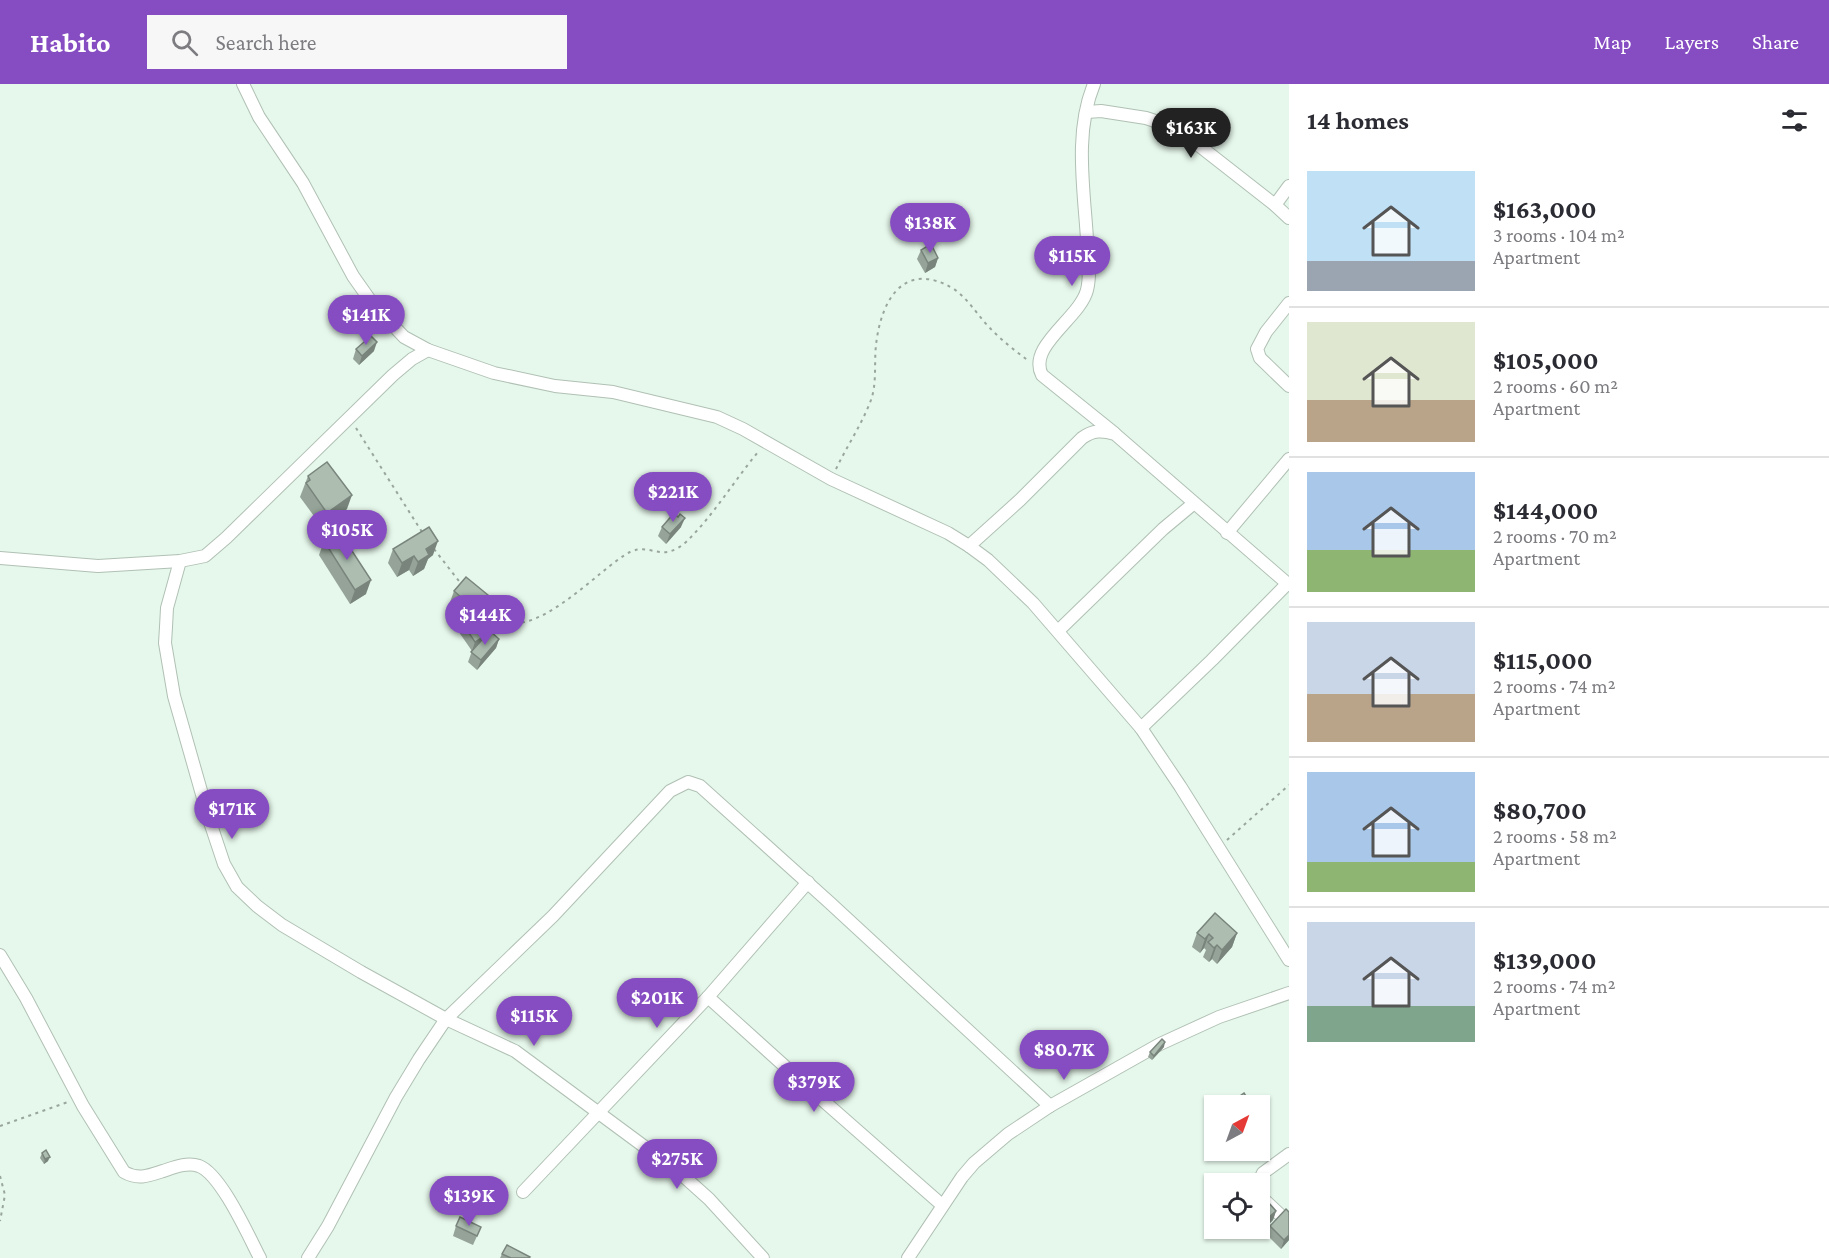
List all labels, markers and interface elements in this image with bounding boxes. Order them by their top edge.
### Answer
search box [147,15,567,69]
icon: search [168,26,201,59]
text: Habito [30,27,111,58]
text: Search here [216,30,317,55]
text: Map [1593,30,1632,54]
text: Layers [1665,30,1719,54]
text: Share [1752,30,1799,54]
icon: filters [1778,104,1811,137]
text: 14 homes [1307,106,1409,135]
pin: $163K [1149,108,1233,159]
text: $163K [1166,116,1216,138]
icon: home [1355,195,1427,267]
text: $163,000 [1493,195,1597,224]
pin: $138K [888,203,972,254]
text: $138K [904,211,956,233]
text: 3 rooms · 104 m² [1493,224,1625,246]
pin: $115K [1030,236,1114,287]
text: $115K [1048,244,1096,266]
text: Apartment [1493,246,1580,268]
pin: $141K [324,295,408,346]
text: $141K [342,303,390,325]
icon: home [1355,346,1427,418]
text: $105,000 [1493,346,1599,375]
text: 2 rooms · 60 m² [1493,375,1618,397]
text: Apartment [1493,397,1580,419]
pin: $221K [631,472,715,523]
text: $221K [648,480,698,502]
icon: home [1355,496,1427,568]
text: $144,000 [1493,496,1598,525]
pin: $105K [305,510,389,561]
text: $105K [321,518,373,540]
text: 2 rooms · 70 m² [1493,525,1617,547]
text: Apartment [1493,547,1580,569]
pin: $144K [443,595,527,646]
text: $144K [459,603,511,625]
icon: home [1355,646,1427,718]
text: $115,000 [1493,646,1593,675]
text: 2 rooms · 74 m² [1493,675,1615,697]
text: Apartment [1493,697,1580,719]
pin: $171K [190,789,274,840]
icon: home [1355,796,1427,868]
text: $80,700 [1493,796,1587,825]
text: $171K [208,797,256,819]
text: 2 rooms · 58 m² [1493,825,1617,847]
text: Apartment [1493,847,1580,869]
icon: home [1355,946,1427,1018]
text: $139,000 [1493,946,1596,975]
text: 2 rooms · 74 m² [1493,975,1615,997]
pin: $201K [615,978,699,1029]
text: $201K [631,986,683,1008]
pin: $115K [492,996,576,1047]
text: Apartment [1493,997,1580,1019]
text: $115K [510,1004,558,1026]
pin: $80.7K [1015,1030,1113,1081]
text: $80.7K [1034,1038,1094,1060]
pin: $379K [772,1062,856,1113]
text: $379K [788,1070,840,1092]
north arrow [1204,1095,1270,1161]
map controls [1204,1095,1270,1239]
pin: $275K [635,1139,719,1190]
text: $275K [651,1147,703,1169]
button: locate [1204,1173,1270,1239]
pin: $139K [427,1176,511,1227]
text: $139K [444,1184,494,1206]

